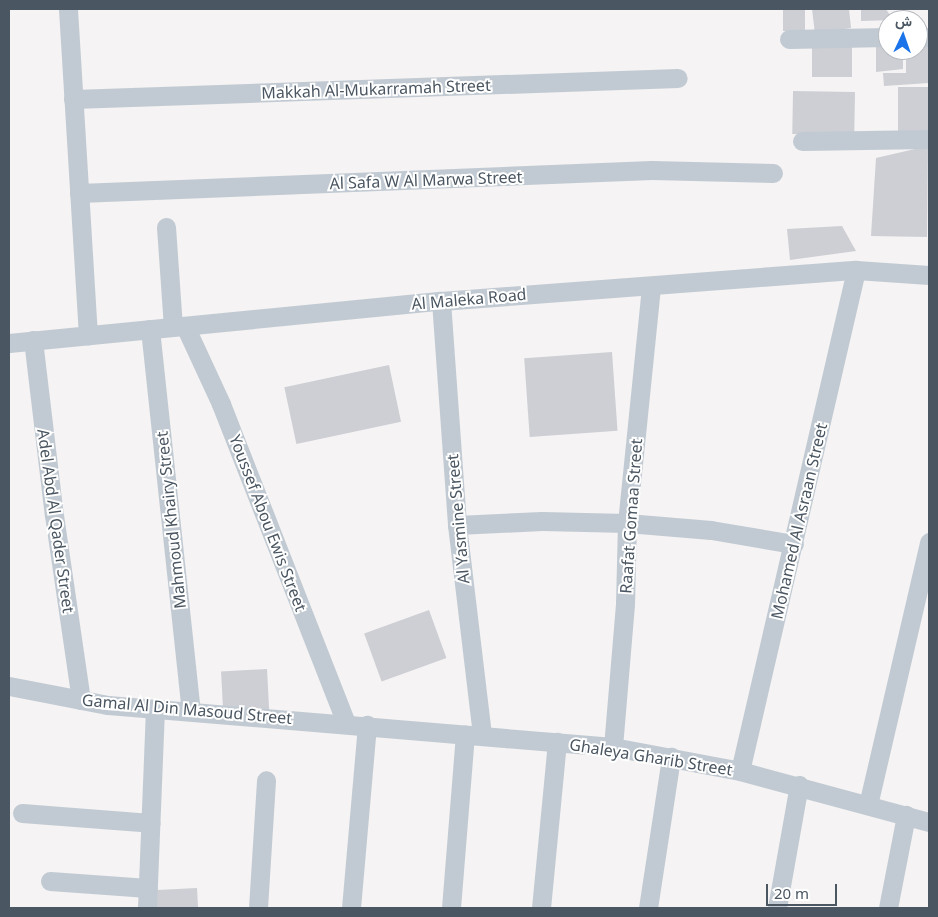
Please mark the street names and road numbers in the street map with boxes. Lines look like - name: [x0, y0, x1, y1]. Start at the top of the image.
- street label: Makkah Al-Mukarramah Street: [261, 75, 491, 103]
- street label: Al Safa W Al Marwa Street: [329, 167, 523, 193]
- street label: Al Maleka Road: [411, 284, 527, 314]
- street label: Mohamed Al Asraan Street: [767, 421, 831, 621]
- street label: Adel Abd Al Qader Street: [34, 428, 78, 614]
- street label: Mahmoud Khairy Street: [152, 430, 190, 610]
- street label: Youssef Abou Ewis Street: [225, 432, 311, 614]
- street label: Raafat Gomaa Street: [616, 438, 646, 594]
- street label: Al Yasmine Street: [443, 453, 473, 585]
- street label: Gamal Al Din Masoud Street: [81, 690, 293, 728]
- street label: Ghaleya Gharib Street: [568, 735, 734, 779]

